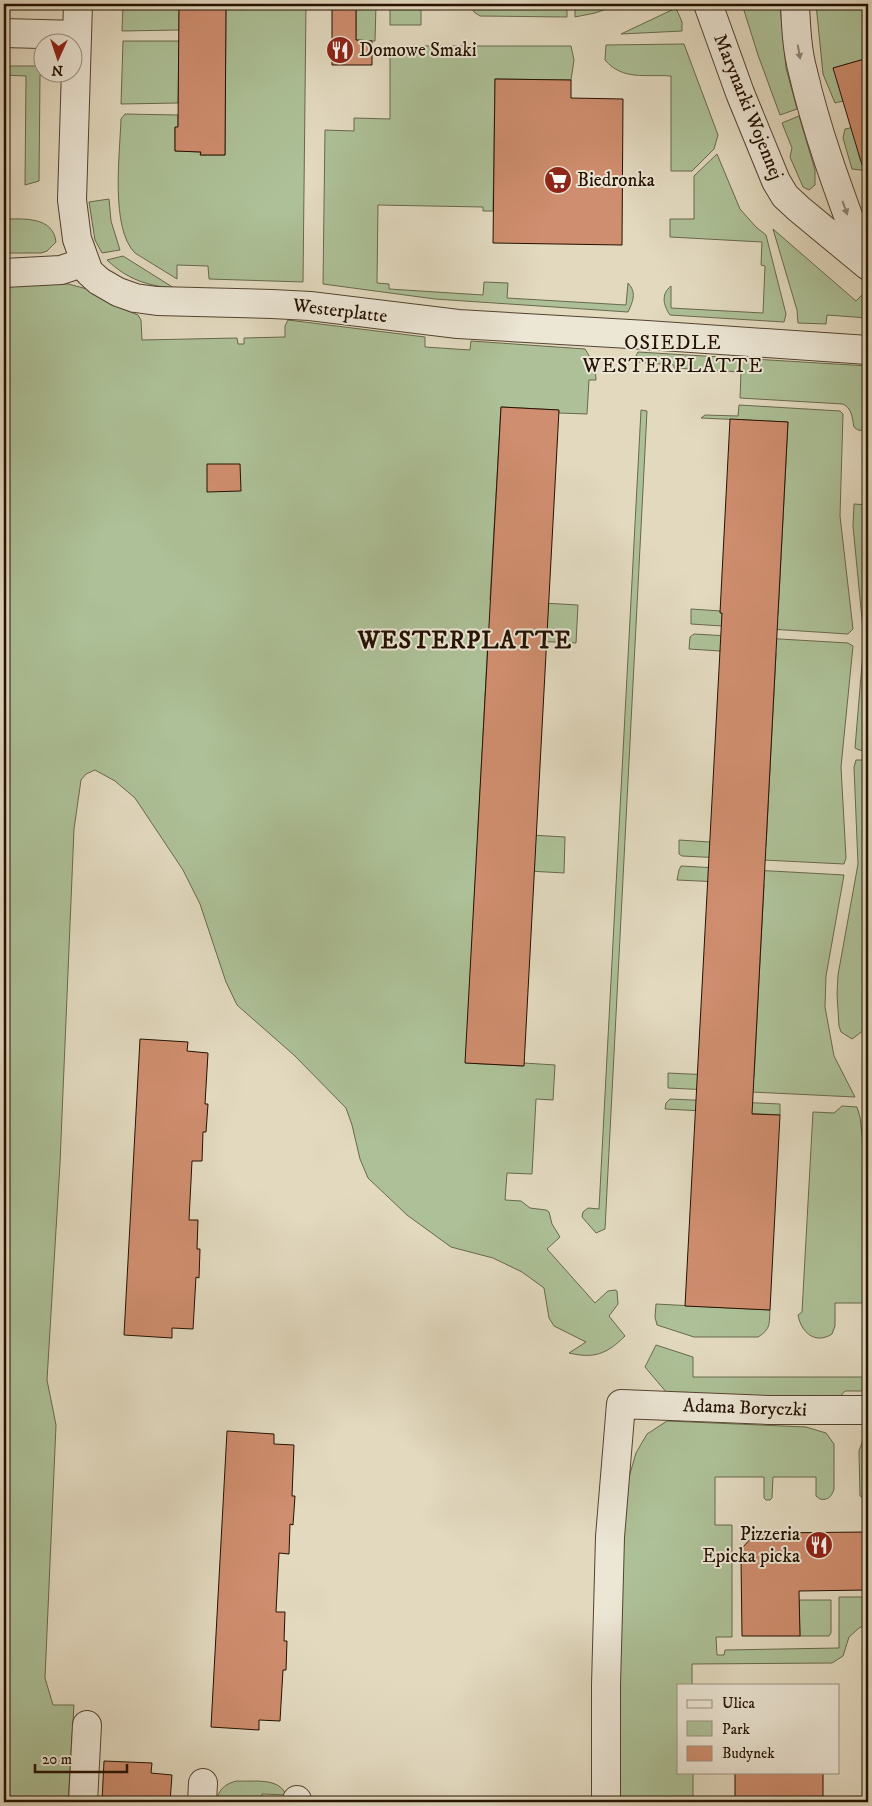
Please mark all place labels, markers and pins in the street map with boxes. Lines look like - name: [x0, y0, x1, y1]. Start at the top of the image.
- restaurant icon: Domowe Smaki: [325, 35, 355, 65]
- place label: Domowe Smaki: [359, 39, 477, 62]
- supermarket icon: Biedronka: [543, 165, 573, 195]
- place label: Biedronka: [577, 169, 655, 192]
- place label: Pizzeria Epicka picka: [702, 1523, 800, 1568]
- restaurant icon: Pizzeria Epicka picka: [804, 1530, 834, 1560]

